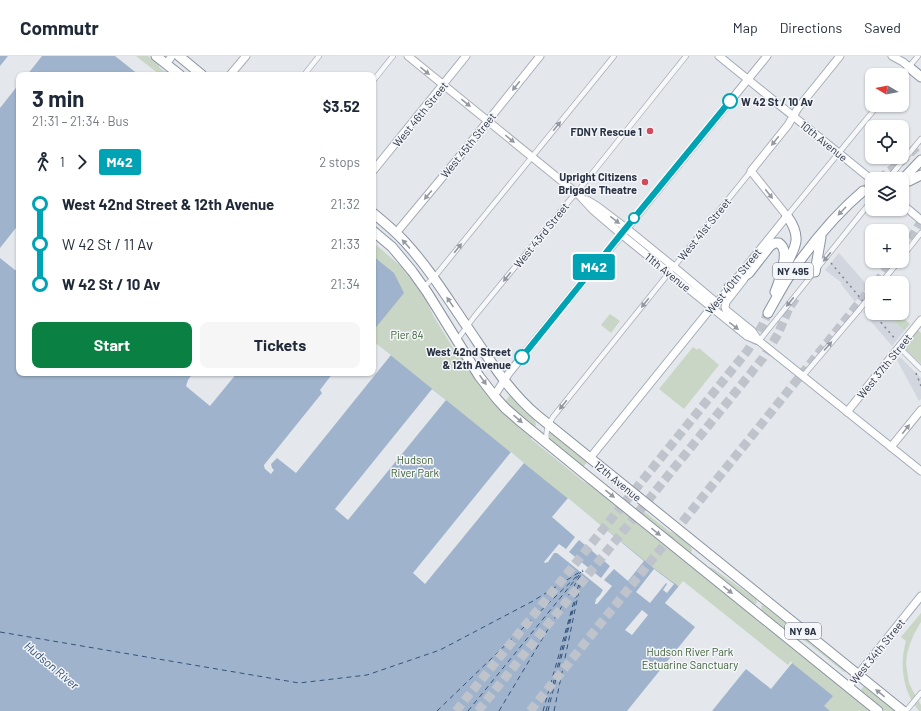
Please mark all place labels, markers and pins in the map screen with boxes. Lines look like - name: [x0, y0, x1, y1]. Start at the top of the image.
- marker: W 42 St / 10 Av: [722, 93, 738, 109]
- place label: W 42 St / 10 Av: [741, 95, 813, 108]
- place label: FDNY Rescue 1: [571, 125, 642, 138]
- marker: FDNY Rescue 1: [645, 126, 655, 136]
- place label: Upright Citizens Brigade Theatre: [558, 170, 637, 196]
- marker: Upright Citizens Brigade Theatre: [640, 177, 650, 187]
- unlabelled marker: [628, 212, 640, 224]
- place label: West 42nd Street & 12th Avenue: [426, 345, 511, 371]
- marker: West 42nd Street & 12th Avenue: [514, 349, 530, 365]

